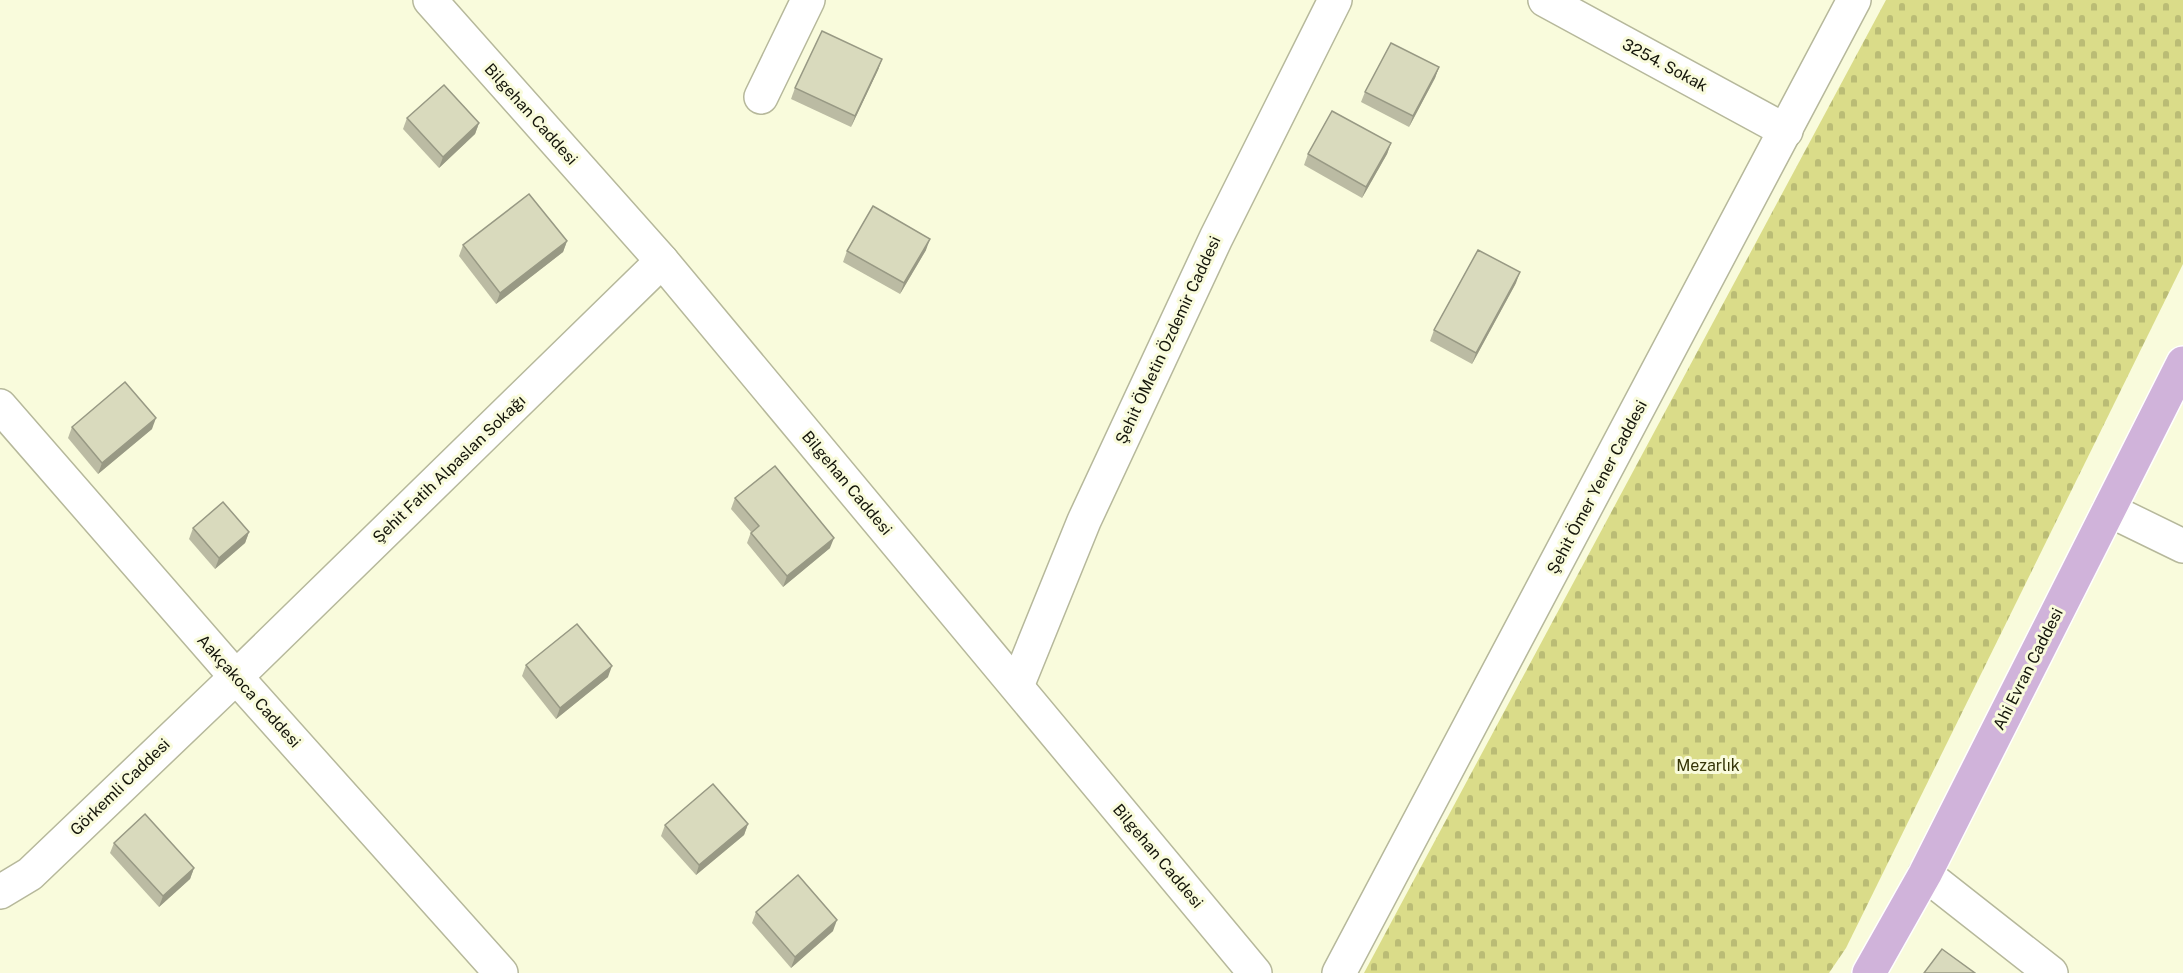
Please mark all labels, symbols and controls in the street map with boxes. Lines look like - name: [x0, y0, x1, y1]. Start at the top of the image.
- street label: 3254. Sokak: [1619, 35, 1711, 95]
- street label: Bilgehan Caddesi: [481, 59, 581, 169]
- street label: Şehit ÖMetin Özdemir Caddesi: [1111, 233, 1225, 447]
- street label: Şehit Fatih Alpaslan Sokağı: [369, 391, 529, 547]
- street label: Şehit Ömer Yener Caddesi: [1542, 396, 1651, 577]
- street label: Bilgehan Caddesi: [798, 427, 896, 539]
- street label: Ahi Evran Caddesi: [1989, 605, 2067, 733]
- street label: Aakçakoca Caddesi: [193, 631, 305, 751]
- street label: Görkemli Caddesi: [66, 735, 174, 839]
- park label: Mezarlık: [1676, 756, 1740, 775]
- street label: Bilgehan Caddesi: [1109, 800, 1207, 912]

